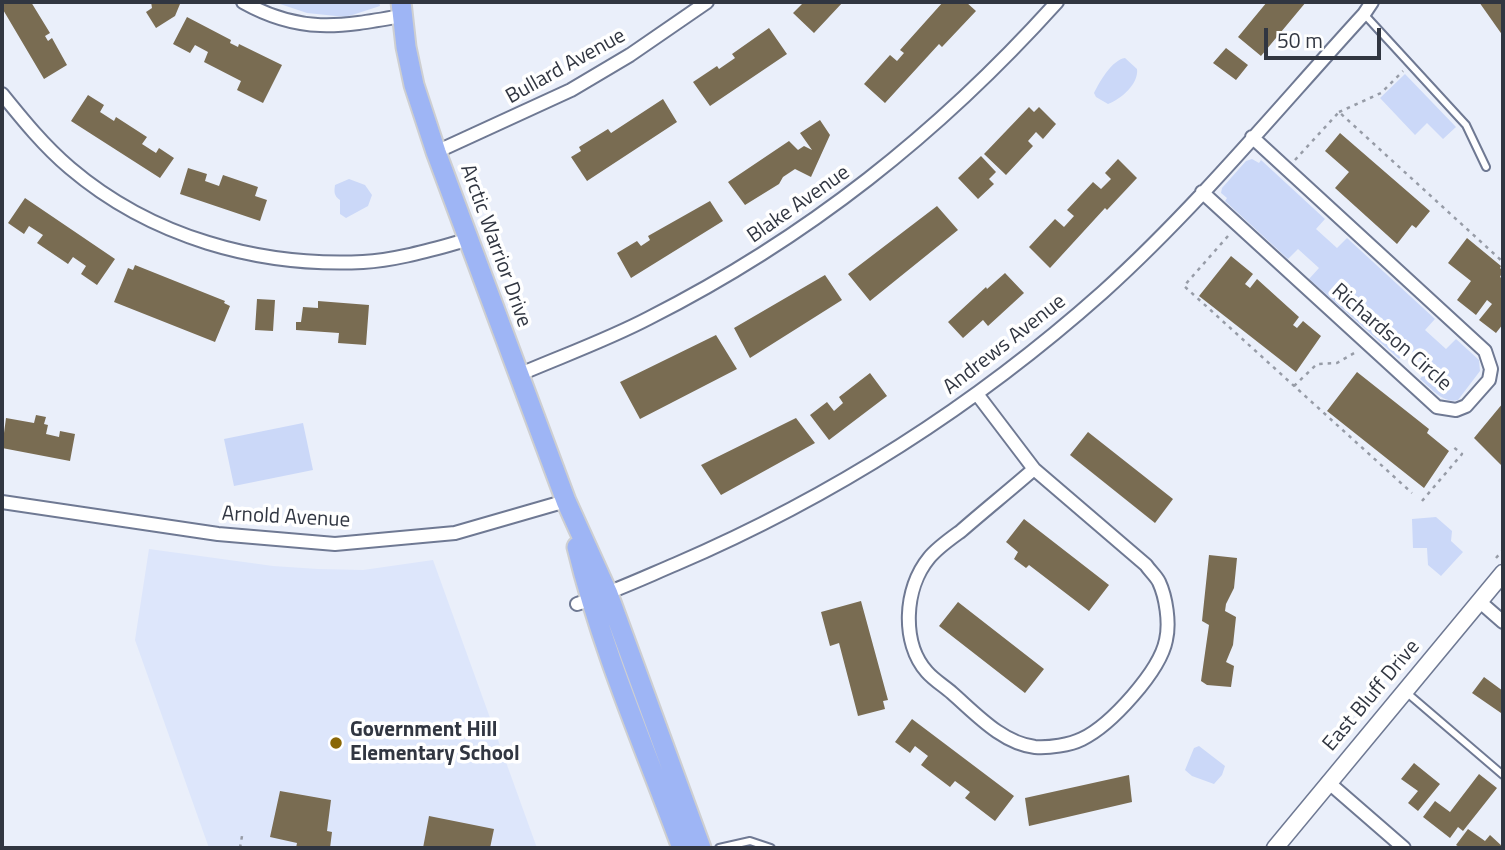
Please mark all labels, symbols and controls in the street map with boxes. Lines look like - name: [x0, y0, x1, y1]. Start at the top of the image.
- scale bar: [1267, 14, 1384, 58]
- street label: Bullard Avenue: [502, 24, 630, 110]
- text: 50 m: [1277, 24, 1323, 56]
- street label: Arctic Warrior Drive: [454, 161, 536, 331]
- street label: Blake Avenue: [743, 161, 855, 249]
- street label: Richardson Circle: [1326, 279, 1456, 397]
- street label: Andrews Avenue: [939, 289, 1071, 401]
- street label: Arnold Avenue: [221, 502, 351, 534]
- street label: East Bluff Drive: [1318, 635, 1426, 757]
- place label: Government Hill Elementary School: [350, 718, 520, 768]
- marker: Government Hill Elementary School: [328, 735, 344, 751]

